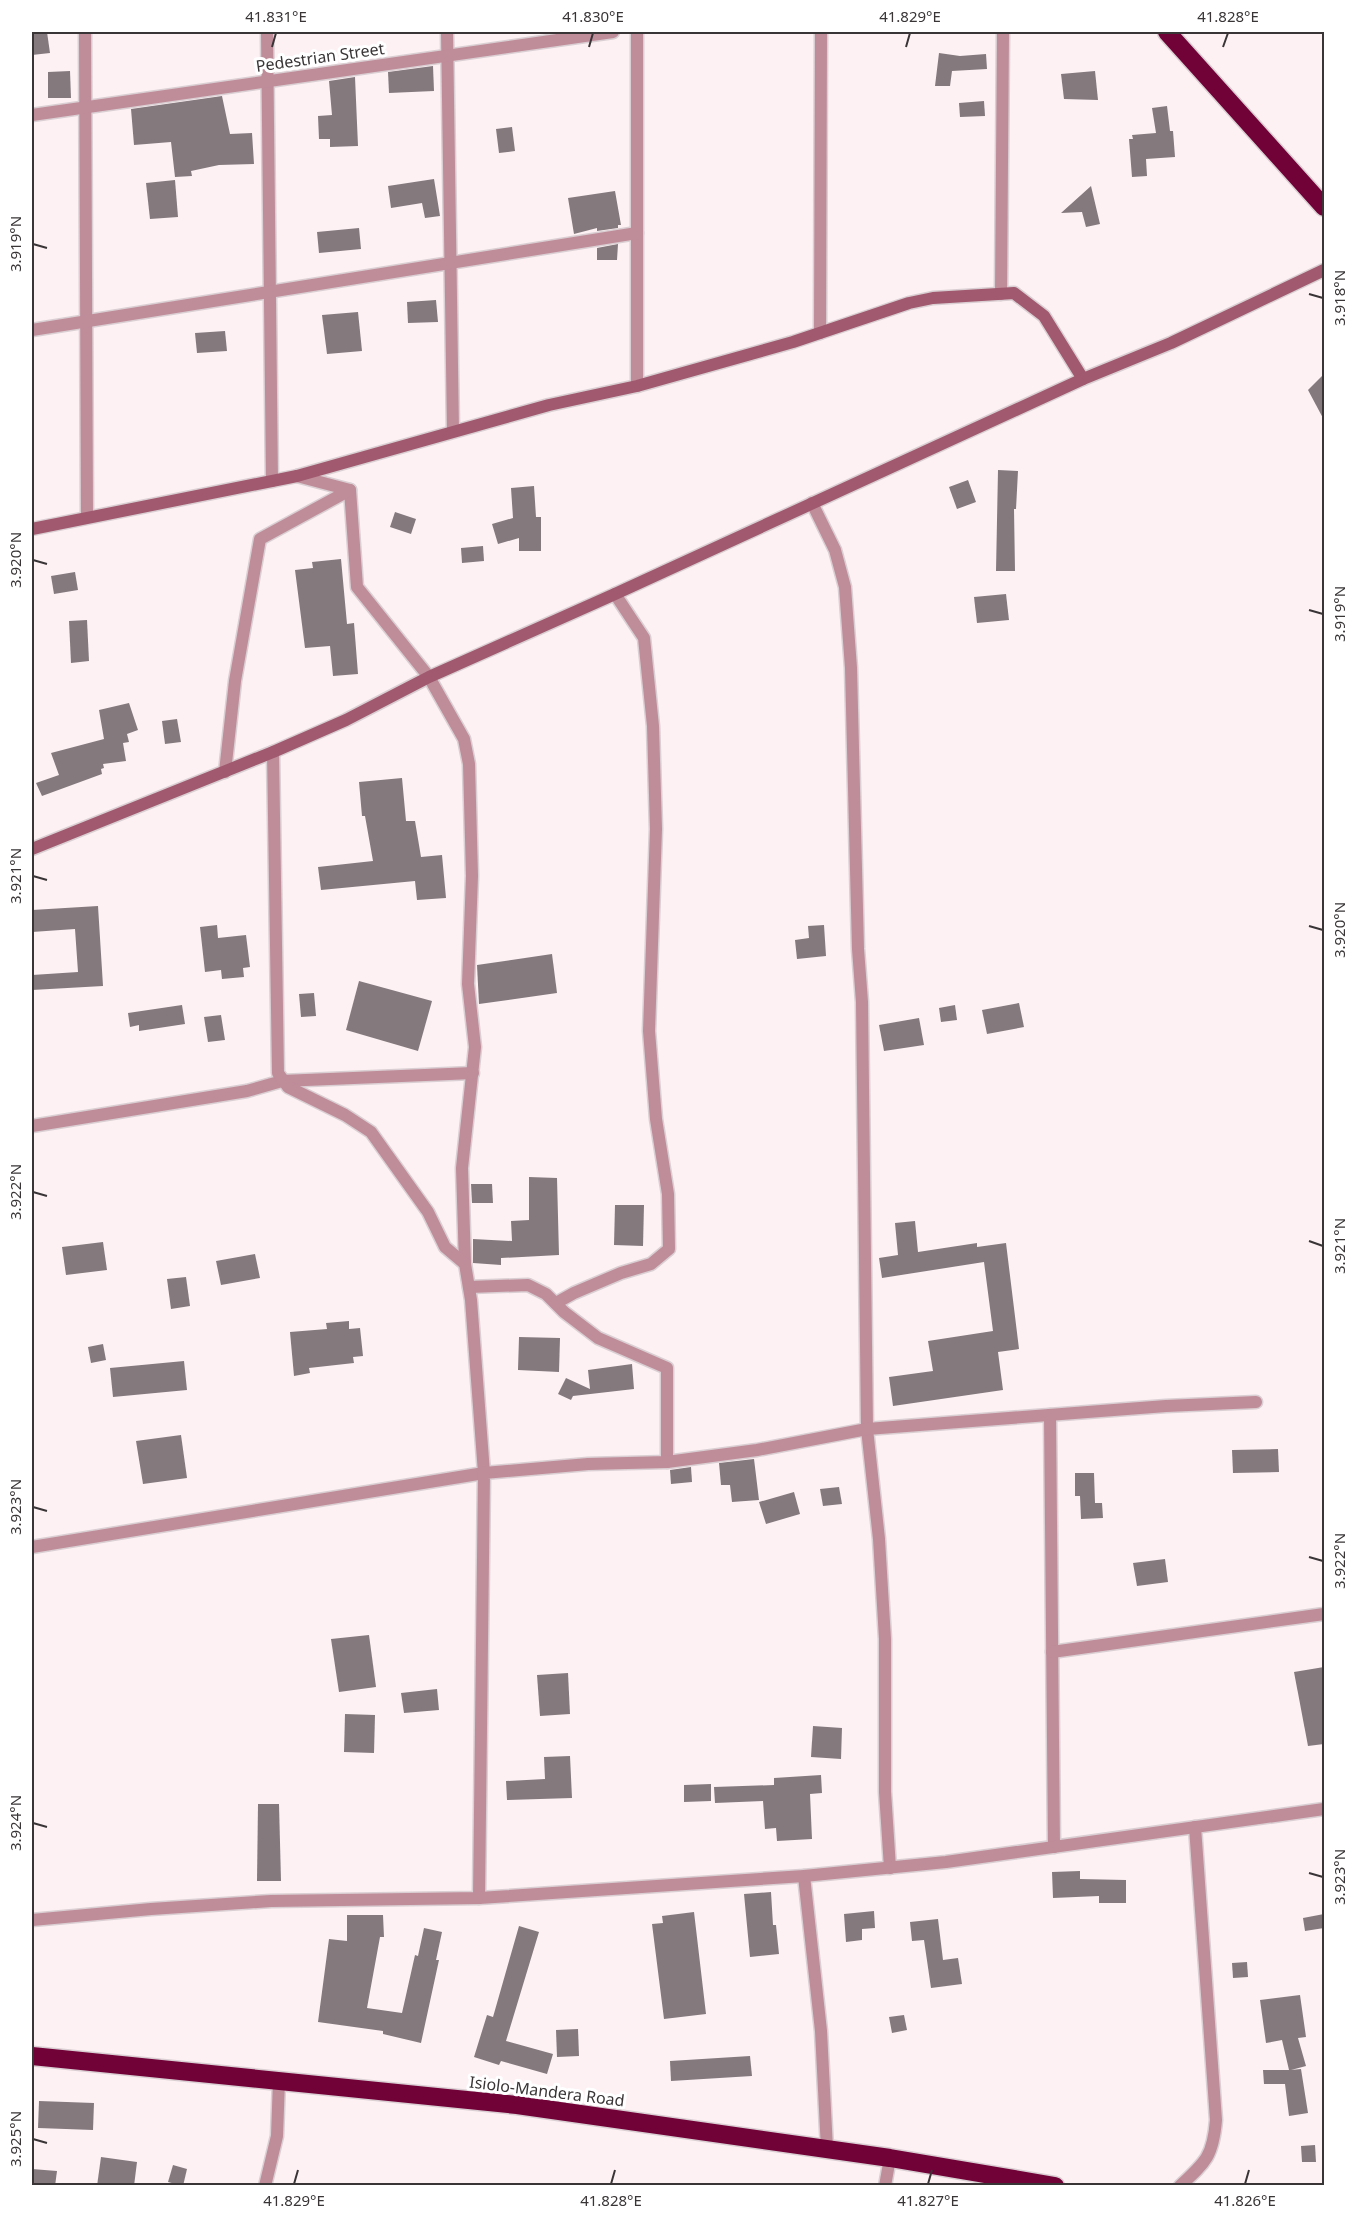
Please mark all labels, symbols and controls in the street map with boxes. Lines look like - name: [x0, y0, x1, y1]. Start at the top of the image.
- text: 41.831°E: [245, 6, 307, 26]
- text: 41.830°E: [562, 6, 624, 26]
- text: 41.829°E: [879, 6, 941, 26]
- text: 41.828°E: [1197, 6, 1259, 26]
- street label: Pedestrian Street: [254, 37, 386, 77]
- text: 3.919°N: [5, 216, 25, 272]
- text: 3.918°N: [1329, 270, 1349, 326]
- text: 3.920°N: [5, 532, 25, 588]
- text: 3.919°N: [1329, 586, 1349, 642]
- text: 3.921°N: [5, 848, 25, 904]
- text: 3.920°N: [1329, 902, 1349, 958]
- text: 3.922°N: [5, 1164, 25, 1220]
- text: 3.921°N: [1329, 1218, 1349, 1274]
- text: 3.923°N: [5, 1479, 25, 1535]
- text: 3.922°N: [1329, 1533, 1349, 1589]
- text: 3.924°N: [5, 1795, 25, 1851]
- text: 3.923°N: [1329, 1849, 1349, 1905]
- street label: Isiolo-Mandera Road: [468, 2071, 626, 2111]
- text: 3.925°N: [5, 2111, 25, 2167]
- text: 41.829°E: [263, 2190, 325, 2210]
- text: 41.828°E: [580, 2190, 642, 2210]
- text: 41.827°E: [897, 2190, 959, 2210]
- text: 41.826°E: [1214, 2190, 1276, 2210]

